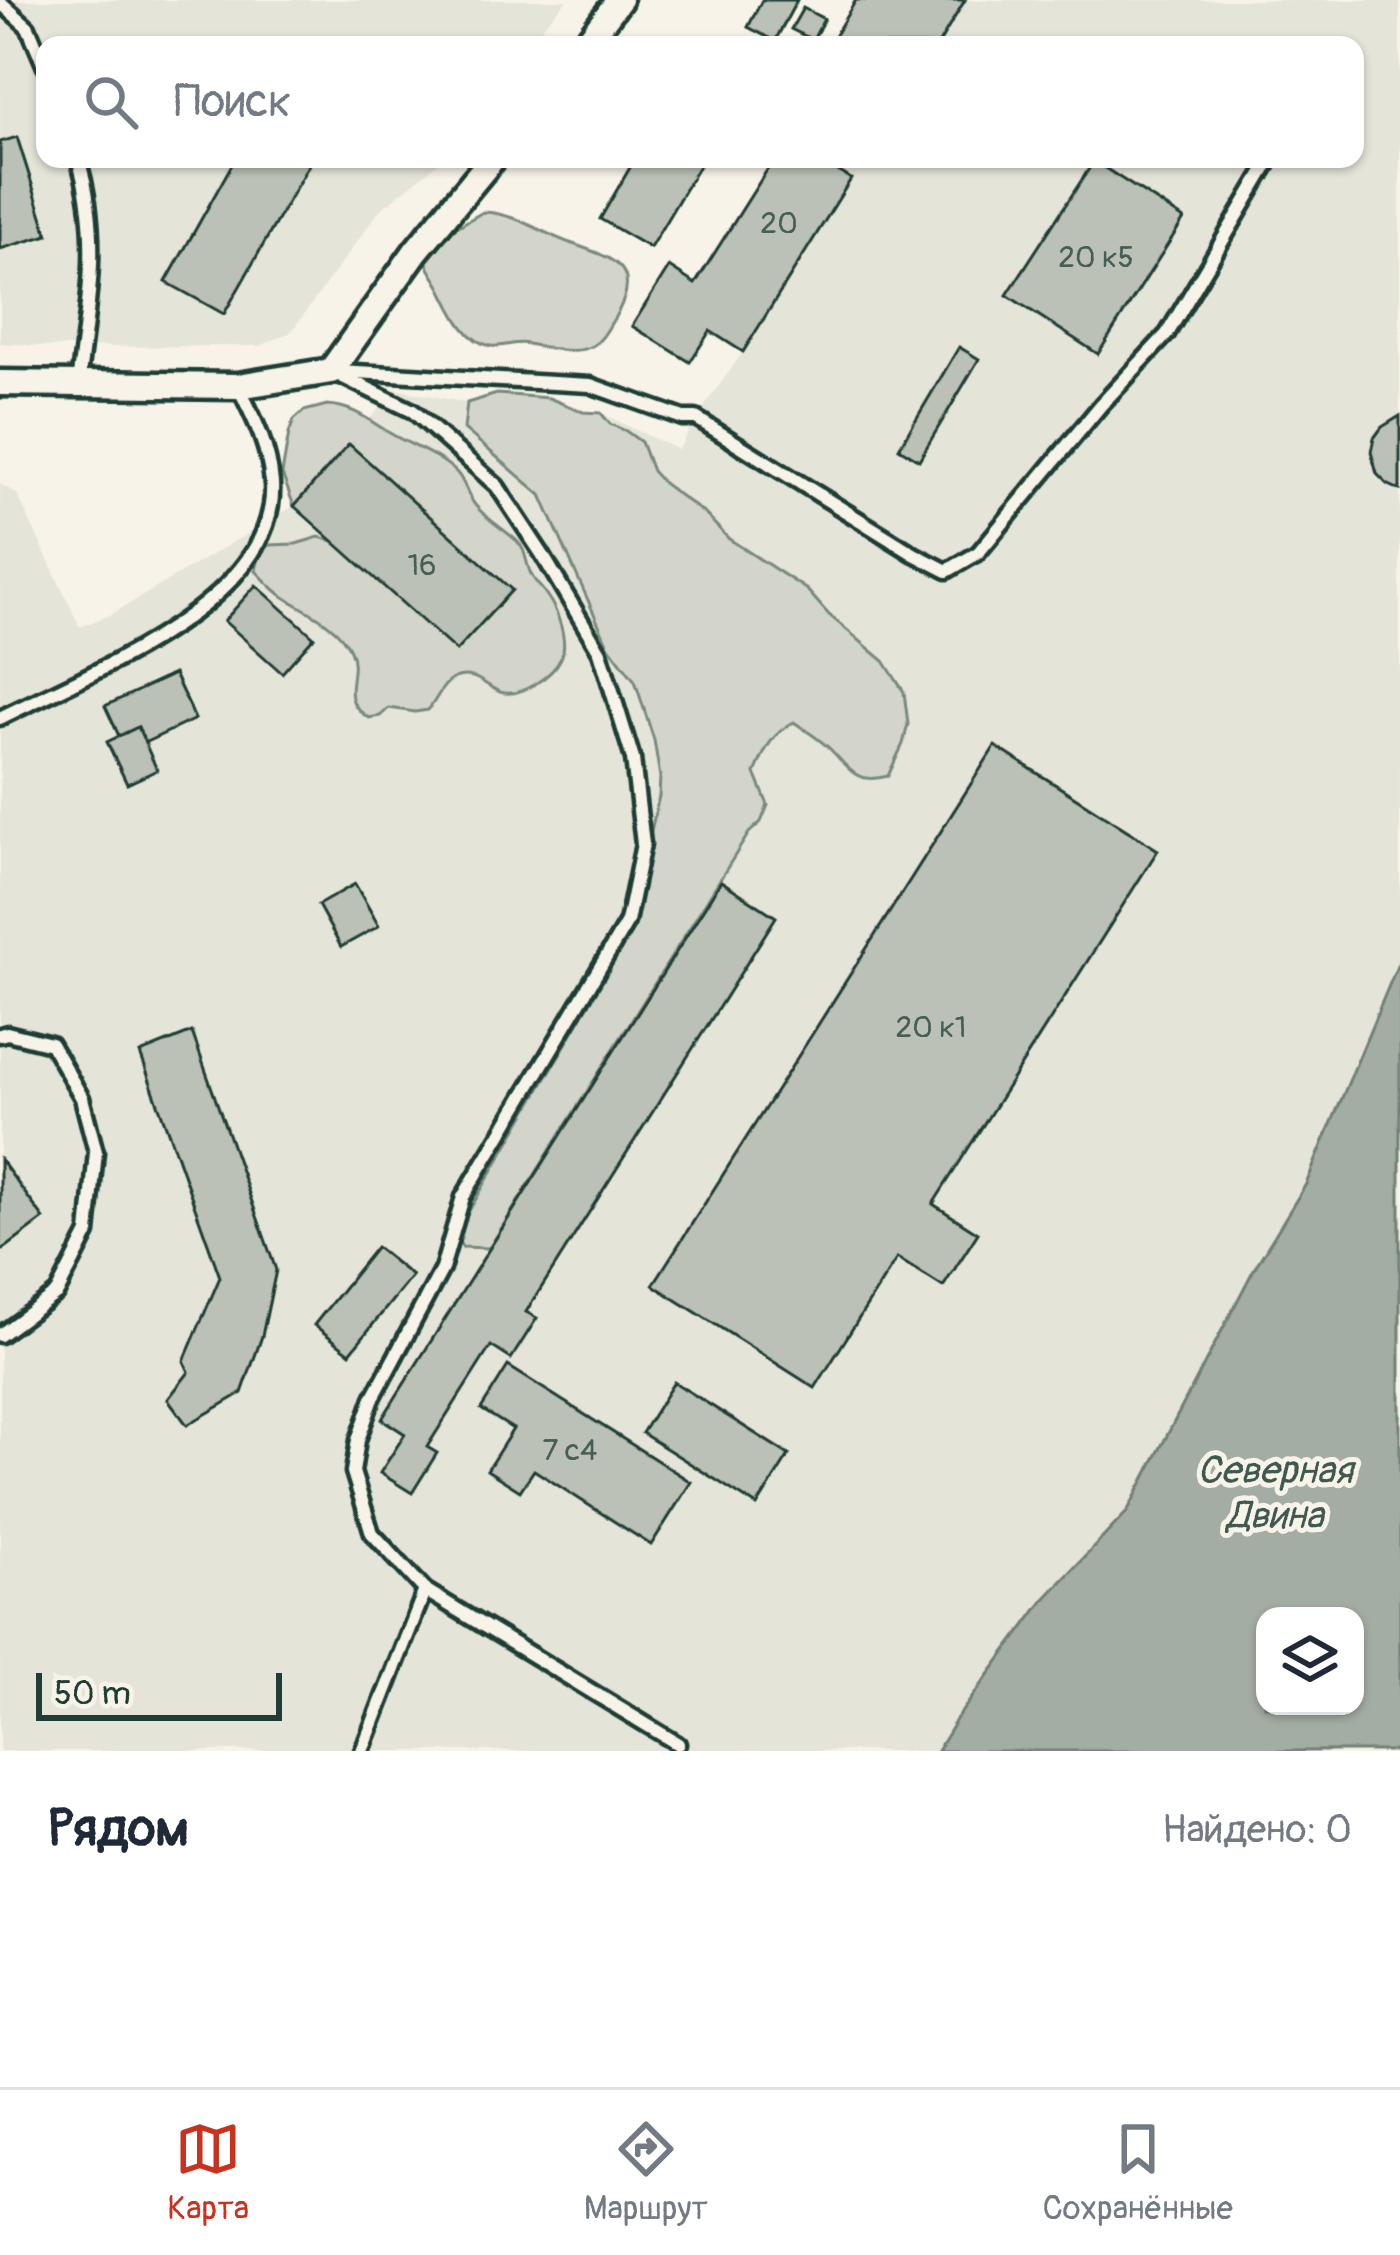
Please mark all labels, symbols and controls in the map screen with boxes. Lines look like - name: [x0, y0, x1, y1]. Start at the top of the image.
- search box: [36, 36, 1364, 168]
- icon: search: [78, 69, 144, 135]
- text: Поиск: [174, 74, 291, 130]
- house number: 20: [760, 205, 798, 242]
- house number: 20 к5: [1058, 239, 1134, 276]
- house number: 16: [407, 547, 437, 584]
- house number: 20 к1: [896, 1009, 966, 1046]
- house number: 7 с4: [542, 1432, 598, 1469]
- water label: Северная Двина: [1197, 1446, 1357, 1540]
- map controls: [1256, 1607, 1364, 1715]
- button: layers: [1256, 1607, 1364, 1715]
- scale bar: [36, 1667, 282, 1720]
- text: 50 m: [54, 1673, 131, 1714]
- text: Рядом: [48, 1797, 189, 1861]
- text: Найдено: 0: [1162, 1805, 1352, 1854]
- tab: Карта: [167, 2116, 249, 2229]
- tab: Маршрут: [584, 2116, 708, 2229]
- tab: Сохранённые: [1042, 2116, 1233, 2229]

